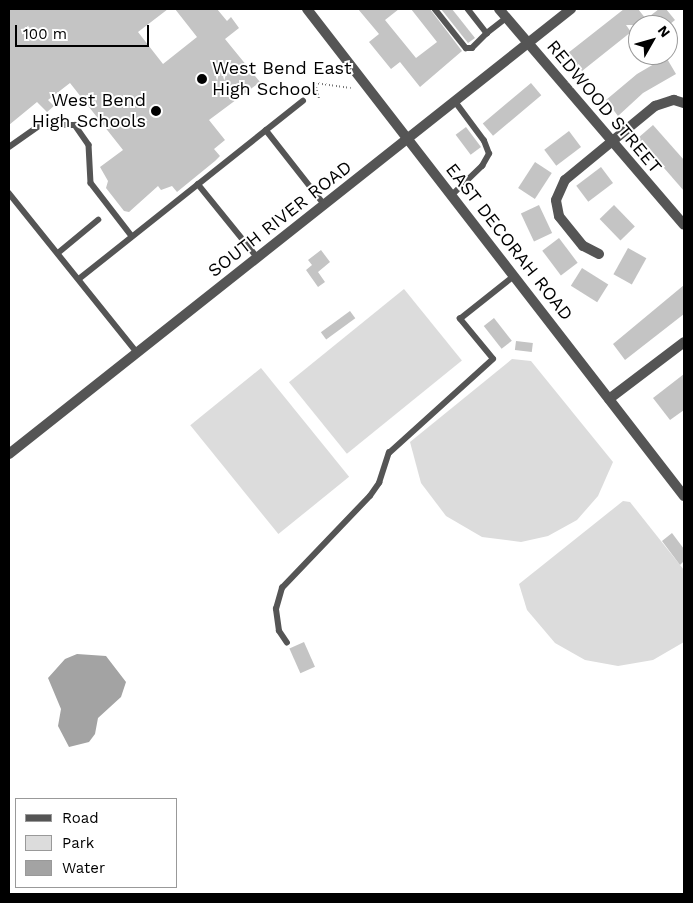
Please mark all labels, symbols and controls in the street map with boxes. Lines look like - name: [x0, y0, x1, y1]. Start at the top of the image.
- scale bar: [18, 15, 151, 47]
- north arrow: [628, 15, 678, 65]
- text: N: [655, 22, 674, 40]
- text: 100 m: [23, 25, 67, 43]
- street label: REDWOOD STREET: [542, 36, 666, 178]
- place label: West Bend East High School: [212, 58, 352, 100]
- marker: West Bend East High School: [196, 73, 208, 85]
- place label: West Bend High Schools: [32, 90, 146, 132]
- marker: West Bend High Schools: [150, 105, 162, 117]
- street label: SOUTH RIVER ROAD: [204, 156, 356, 282]
- street label: EAST DECORAH ROAD: [441, 159, 577, 325]
- legend: [15, 798, 178, 888]
- text: Road: [62, 809, 99, 827]
- text: Park: [62, 834, 94, 852]
- text: Water: [62, 859, 105, 877]

